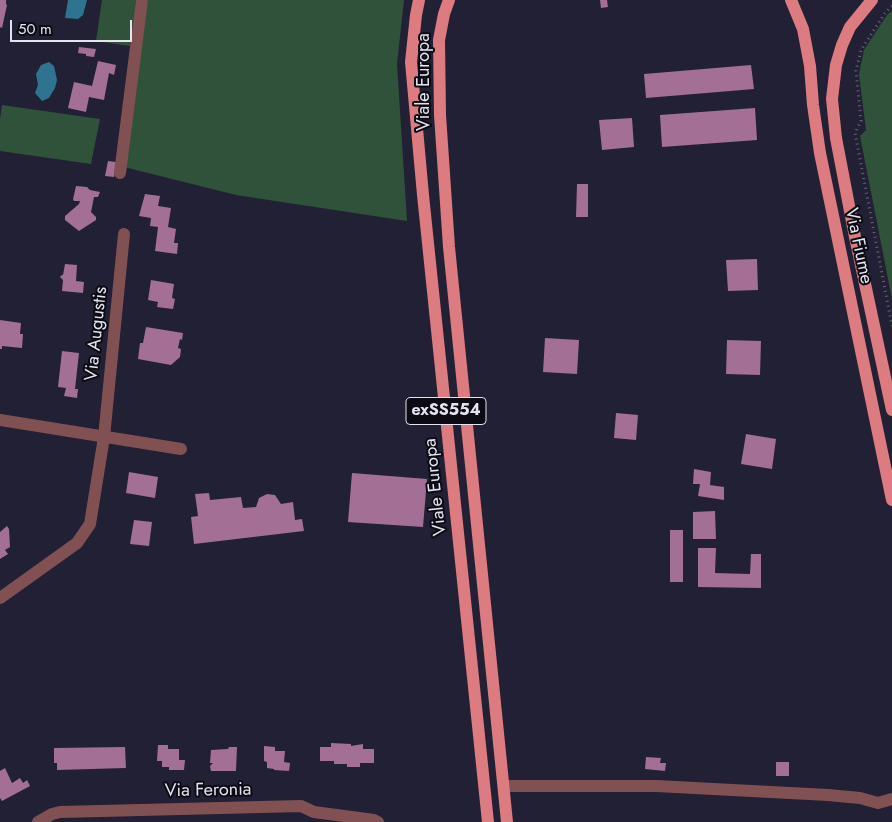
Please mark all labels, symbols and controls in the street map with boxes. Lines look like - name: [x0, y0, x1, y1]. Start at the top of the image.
- scale bar: [12, 10, 135, 42]
- text: 50 m: [18, 18, 52, 40]
- street label: Viale Europa: [414, 33, 436, 131]
- street label: Via Fiume: [839, 206, 877, 286]
- street label: Via Augustis: [81, 286, 113, 382]
- road number: exSS554: [406, 398, 486, 424]
- street label: Viale Europa: [420, 437, 452, 537]
- street label: Via Feronia: [164, 779, 252, 803]

